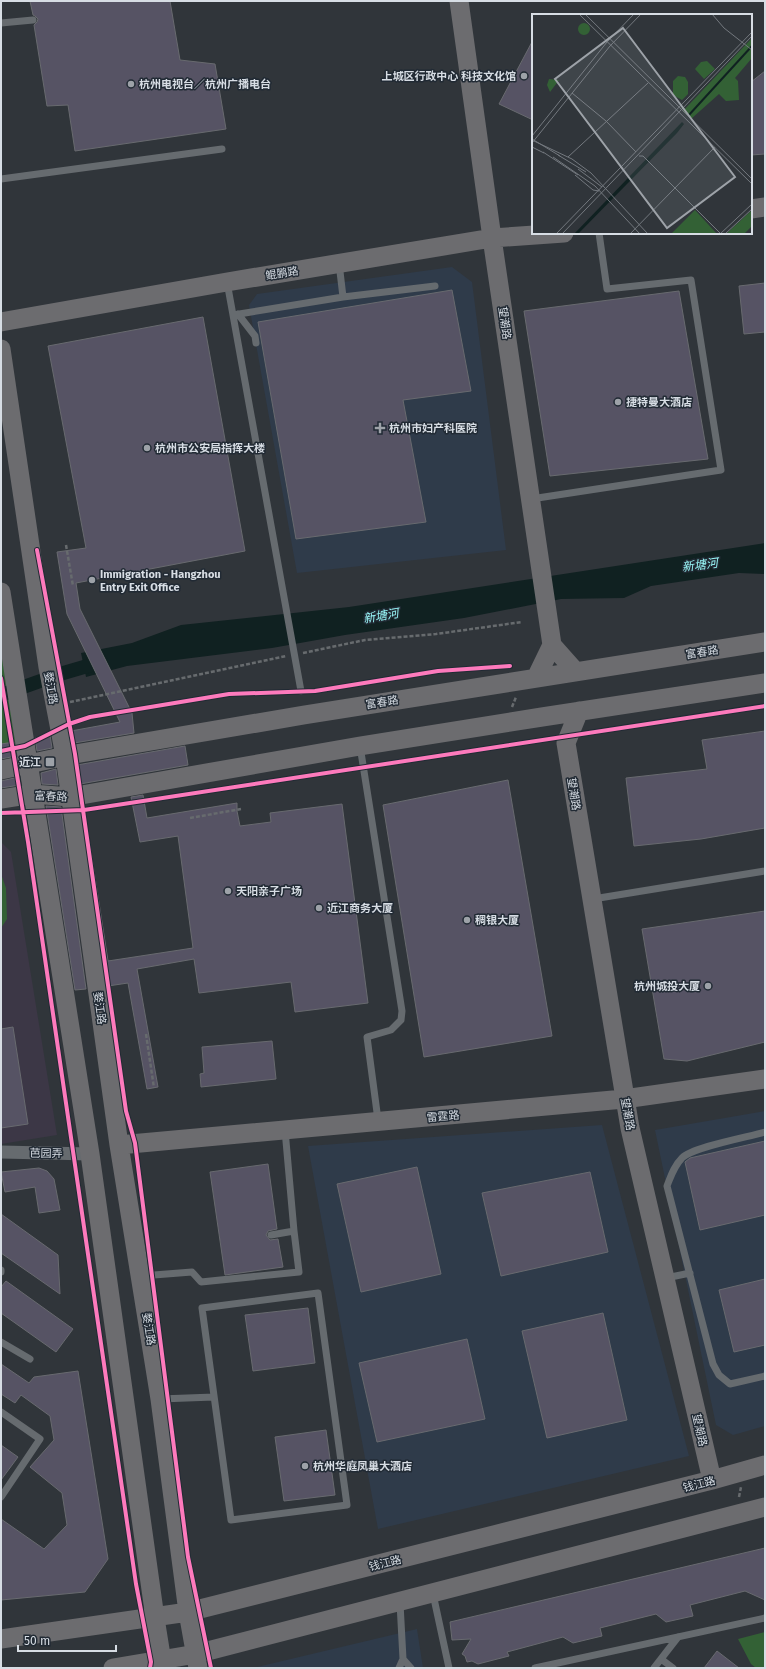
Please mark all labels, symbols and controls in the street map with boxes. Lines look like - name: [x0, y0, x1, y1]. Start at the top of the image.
- inset map: [532, 14, 752, 234]
- place label: 上城区行政中心 科技文化馆: [381, 70, 516, 83]
- marker: 上城区行政中心 科技文化馆: [519, 71, 529, 81]
- place label: 杭州电视台／杭州广播电台: [139, 78, 271, 91]
- marker: 杭州电视台／杭州广播电台: [126, 79, 136, 89]
- street label: 鲲鹏路: [265, 264, 299, 282]
- street label: 望潮路: [496, 306, 513, 340]
- place label: 捷特曼大酒店: [626, 396, 692, 409]
- marker: 捷特曼大酒店: [613, 397, 623, 407]
- marker: 杭州市妇产科医院: [374, 422, 386, 434]
- place label: 杭州市妇产科医院: [389, 422, 477, 435]
- place label: 杭州市公安局指挥大楼: [155, 442, 265, 455]
- marker: 杭州市公安局指挥大楼: [142, 443, 152, 453]
- water label: 新塘河: [681, 556, 721, 574]
- place label: Immigration - Hangzhou Entry Exit Office: [100, 568, 221, 594]
- marker: Immigration - Hangzhou Entry Exit Office: [87, 575, 97, 585]
- water label: 新塘河: [362, 606, 402, 626]
- street label: 富春路: [685, 643, 719, 661]
- street label: 婺江路: [41, 671, 60, 705]
- street label: 富春路: [365, 693, 399, 711]
- place label: 近江: [19, 756, 41, 769]
- marker: 近江: [44, 756, 56, 768]
- street label: 望潮路: [565, 777, 583, 811]
- street label: 富春路: [34, 789, 68, 804]
- place label: 天阳亲子广场: [236, 885, 302, 898]
- marker: 天阳亲子广场: [223, 886, 233, 896]
- place label: 近江商务大厦: [327, 902, 393, 915]
- marker: 近江商务大厦: [314, 903, 324, 913]
- place label: 稠银大厦: [475, 914, 519, 927]
- marker: 稠银大厦: [462, 915, 472, 925]
- place label: 杭州城投大厦: [634, 980, 700, 993]
- marker: 杭州城投大厦: [703, 981, 713, 991]
- street label: 婺江路: [91, 991, 108, 1025]
- street label: 望潮路: [618, 1097, 637, 1132]
- street label: 雷霆路: [426, 1109, 460, 1124]
- street label: 芭园弄: [29, 1147, 63, 1160]
- street label: 婺江路: [140, 1312, 158, 1346]
- street label: 望潮路: [689, 1413, 710, 1448]
- place label: 杭州华庭凤巢大酒店: [313, 1460, 412, 1473]
- marker: 杭州华庭凤巢大酒店: [300, 1461, 310, 1471]
- street label: 钱江路: [682, 1474, 717, 1495]
- street label: 钱江路: [368, 1553, 403, 1574]
- scale bar: [18, 1627, 116, 1653]
- text: 50 m: [24, 1634, 50, 1648]

